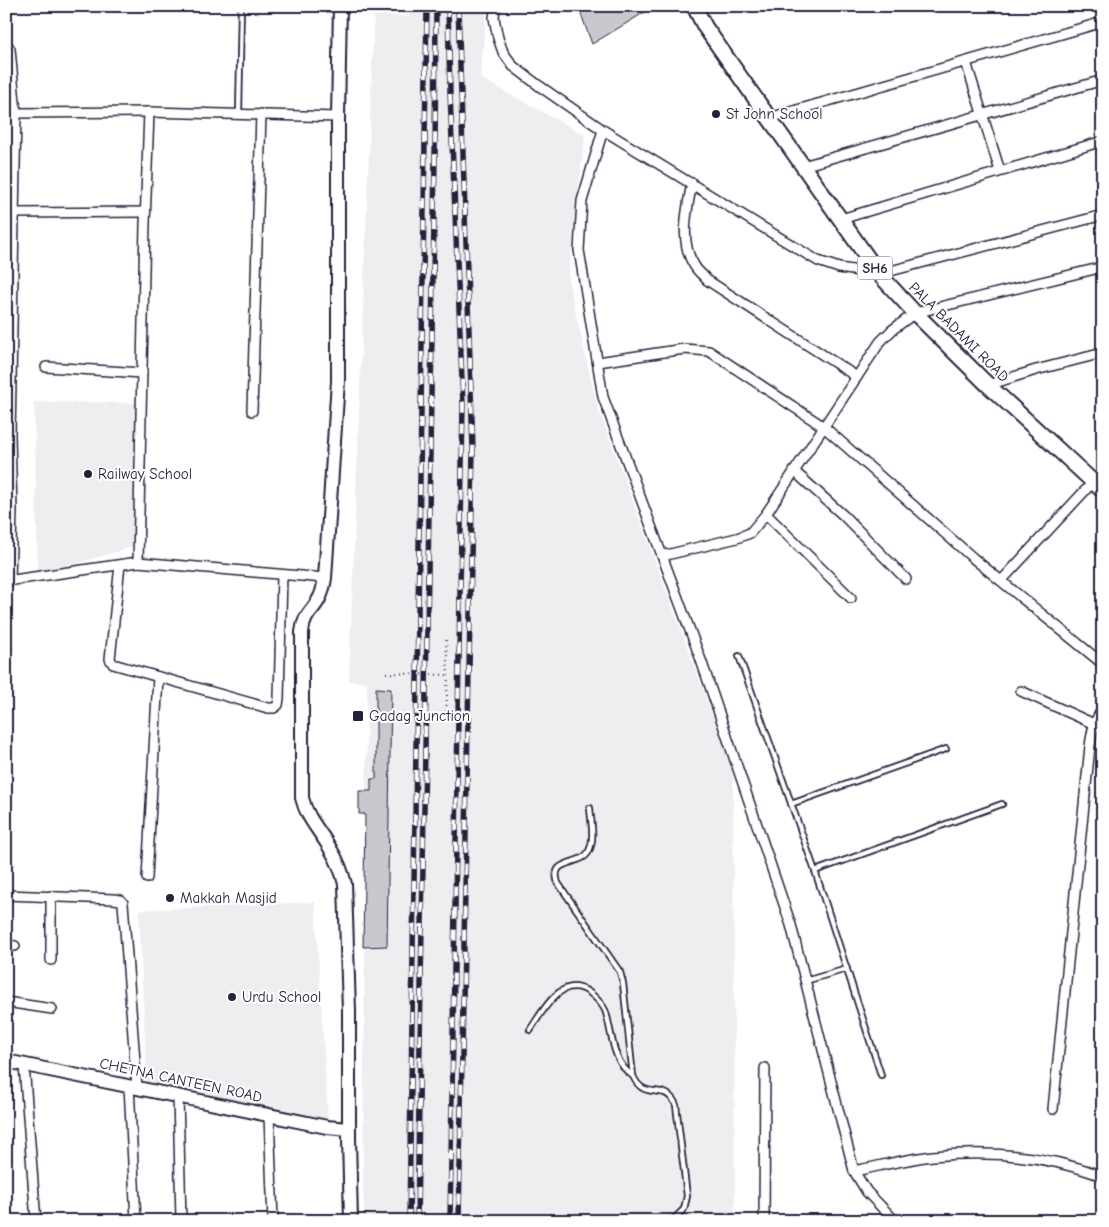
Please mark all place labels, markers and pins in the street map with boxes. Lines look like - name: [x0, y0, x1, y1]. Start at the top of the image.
- place label: St John School: [726, 105, 822, 123]
- marker: St John School: [710, 108, 722, 120]
- place label: Railway School: [98, 465, 192, 483]
- marker: Railway School: [82, 468, 94, 480]
- place label: Gadag Junction: [369, 707, 470, 725]
- marker: Gadag Junction: [351, 709, 365, 723]
- place label: Makkah Masjid: [180, 889, 277, 907]
- marker: Makkah Masjid: [164, 892, 176, 904]
- place label: Urdu School: [242, 988, 321, 1006]
- marker: Urdu School: [226, 991, 238, 1003]

